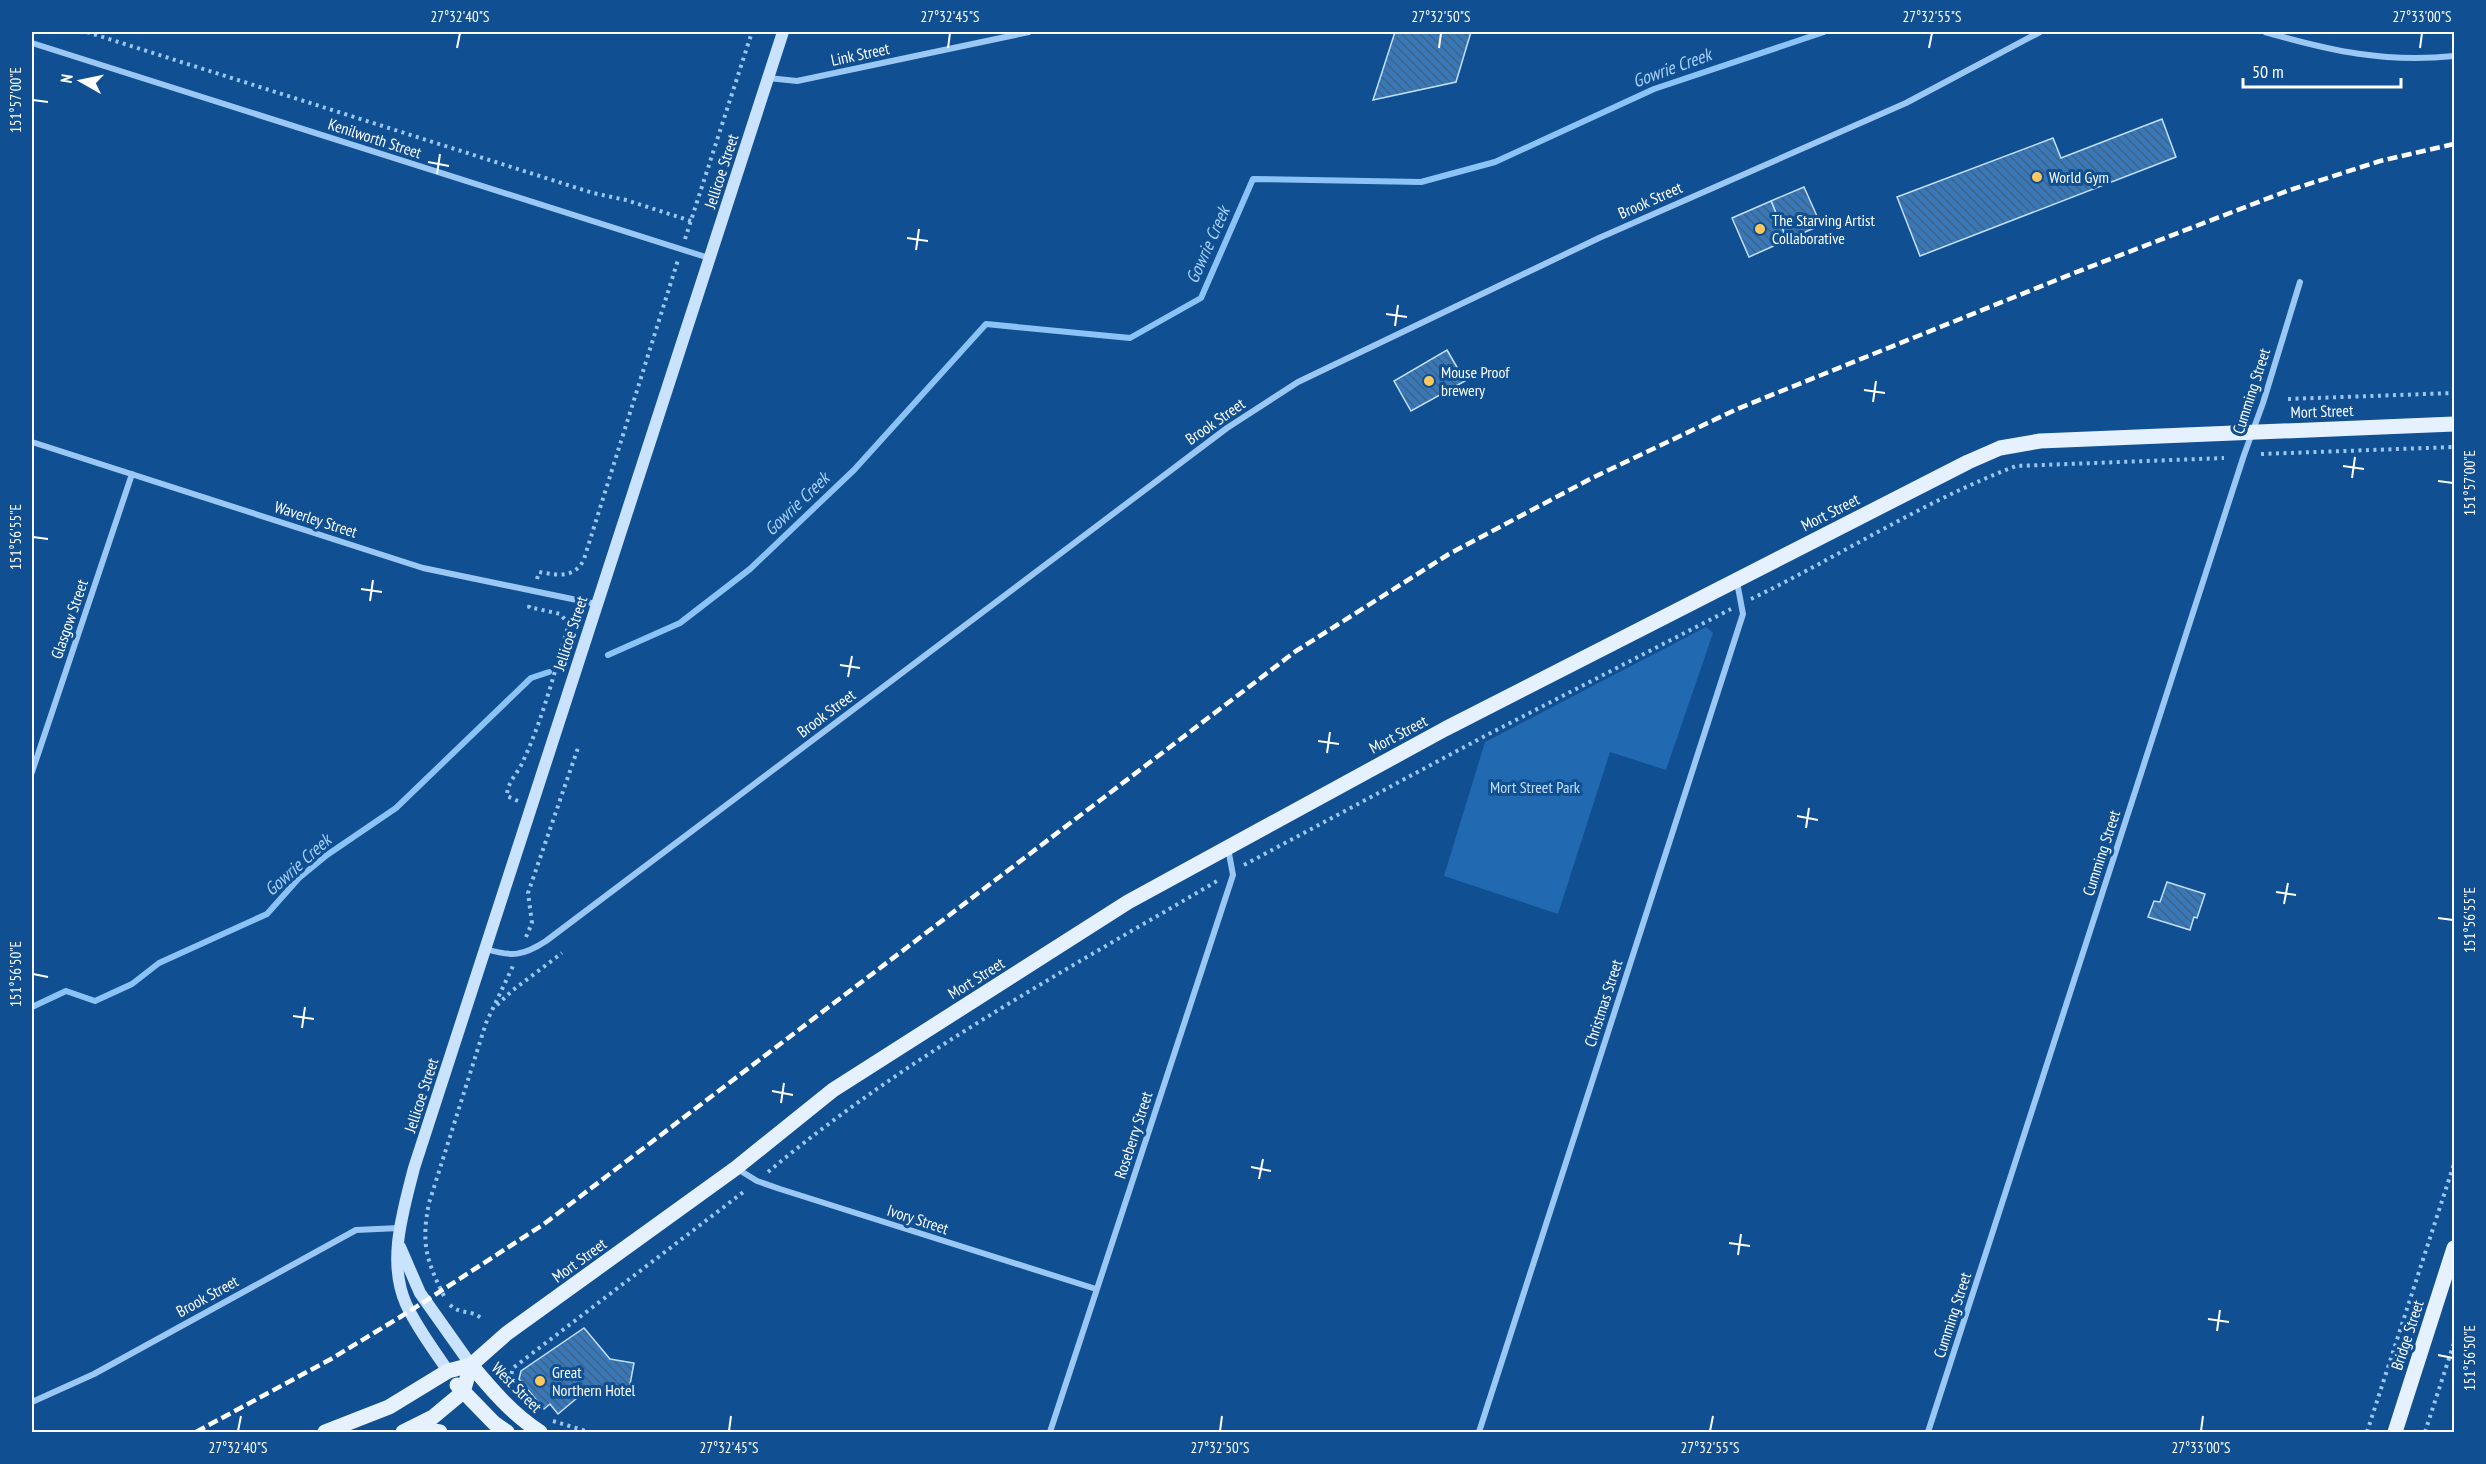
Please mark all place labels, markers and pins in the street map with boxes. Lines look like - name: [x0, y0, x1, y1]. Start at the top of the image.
- place label: World Gym: [2049, 167, 2109, 187]
- marker: World Gym: [2030, 170, 2044, 184]
- place label: The Starving Artist Collaborative: [1772, 210, 1875, 248]
- marker: The Starving Artist Collaborative: [1753, 222, 1767, 236]
- place label: Mouse Proof brewery: [1441, 362, 1510, 400]
- marker: Mouse Proof brewery: [1422, 374, 1436, 388]
- place label: Great Northern Hotel: [552, 1362, 636, 1400]
- marker: Great Northern Hotel: [533, 1374, 547, 1388]

